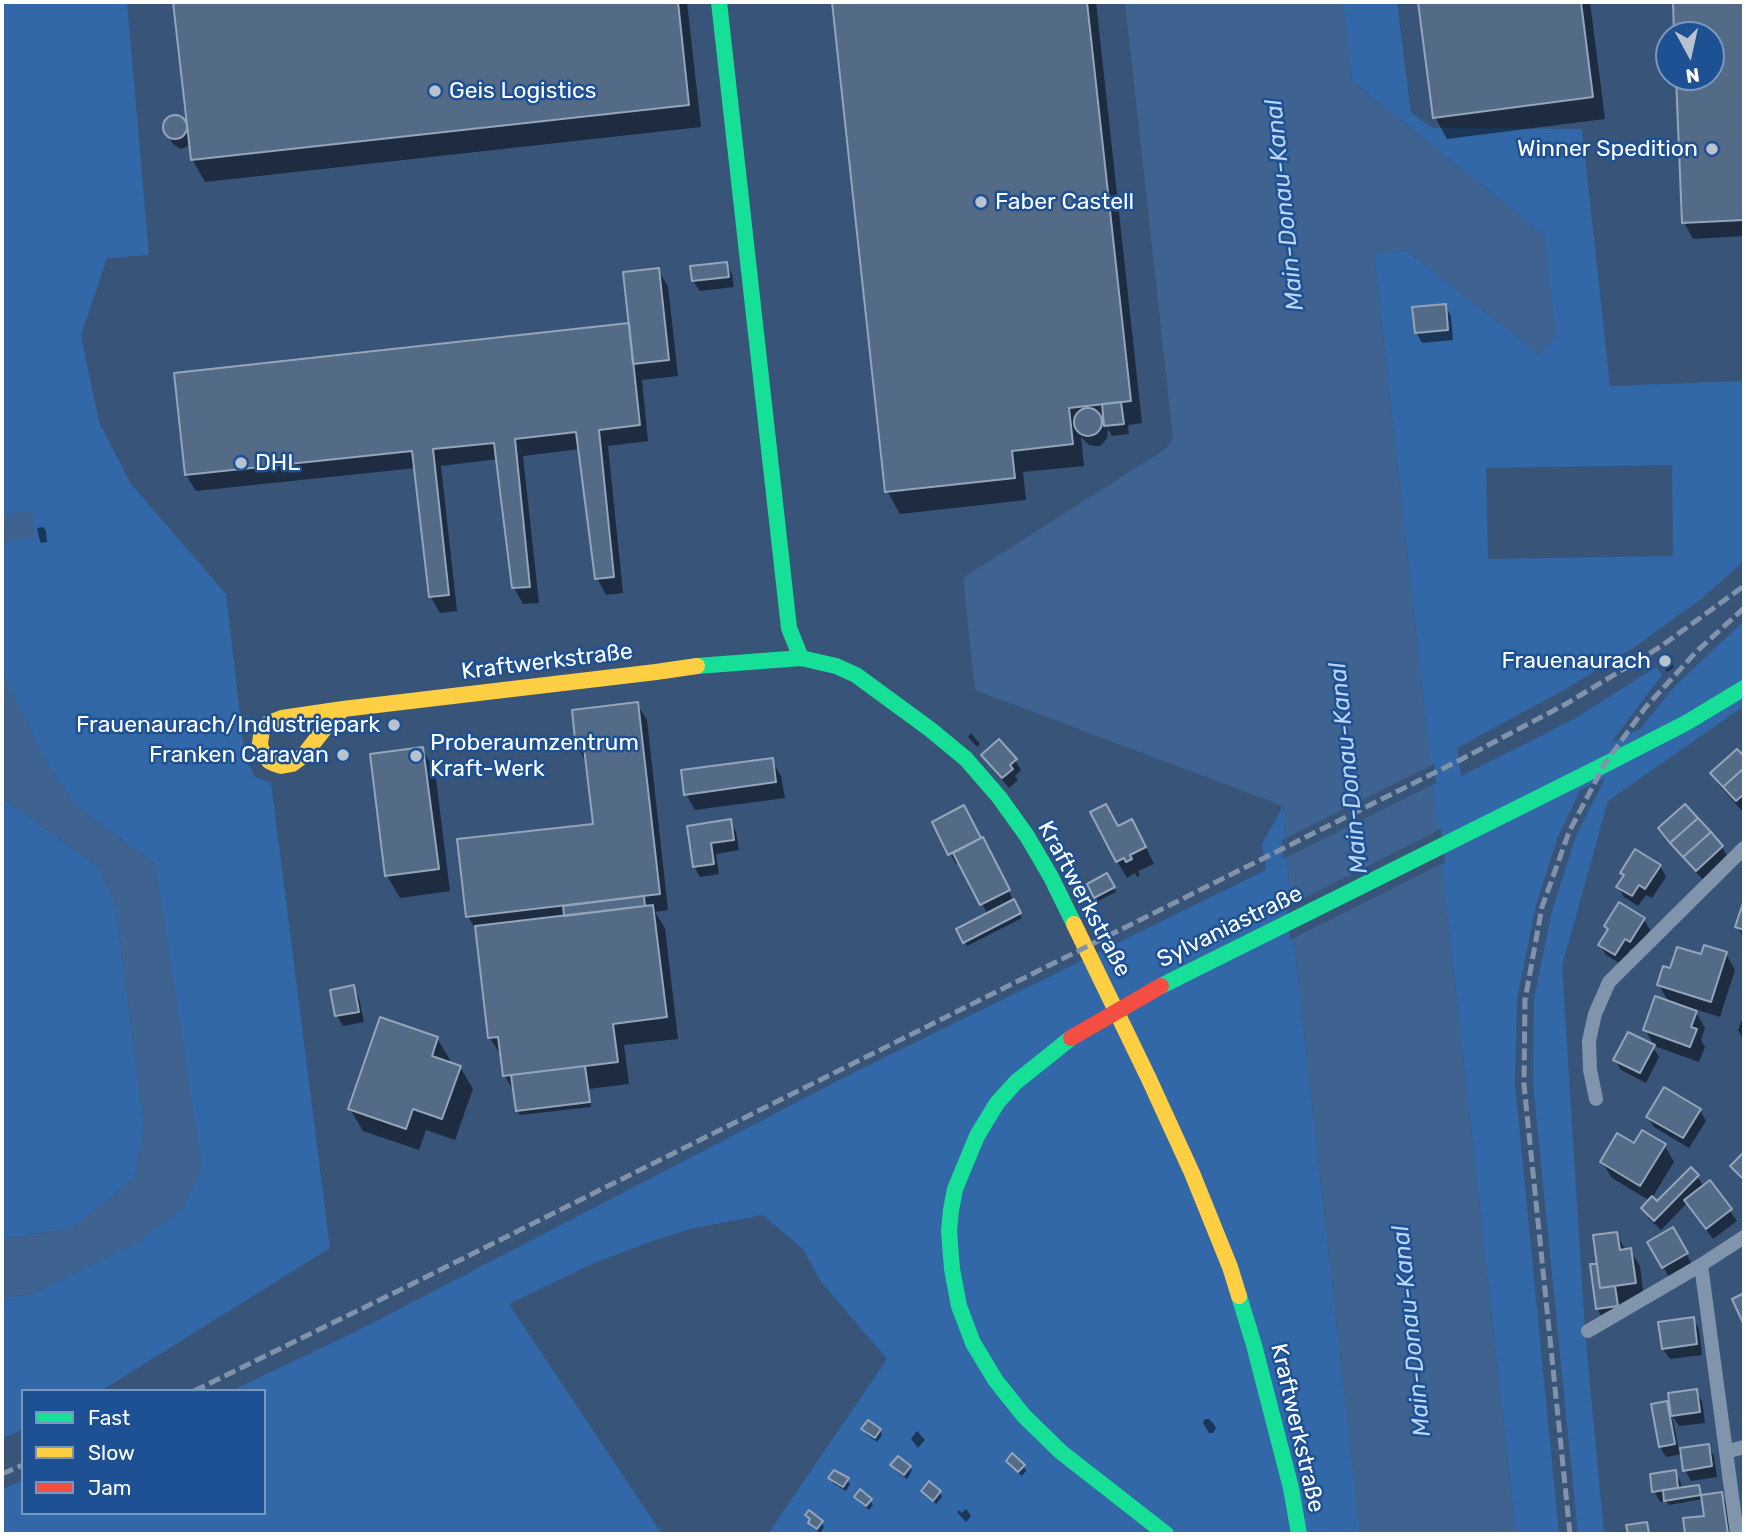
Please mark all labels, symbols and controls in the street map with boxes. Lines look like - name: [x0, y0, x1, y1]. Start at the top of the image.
- north arrow: [1655, 21, 1725, 91]
- text: N: [1684, 63, 1701, 88]
- place label: Geis Logistics: [449, 77, 596, 105]
- marker: Geis Logistics: [427, 83, 443, 99]
- water label: Main-Donau-Kanal: [1260, 98, 1310, 312]
- place label: Winner Spedition: [1517, 135, 1698, 163]
- marker: Winner Spedition: [1704, 141, 1720, 157]
- place label: Faber Castell: [995, 188, 1134, 216]
- marker: Faber Castell: [973, 194, 989, 210]
- place label: DHL: [255, 449, 300, 477]
- marker: DHL: [233, 455, 249, 471]
- street label: Kraftwerkstraße: [460, 638, 634, 686]
- place label: Frauenaurach: [1501, 647, 1651, 675]
- marker: Frauenaurach: [1657, 653, 1673, 669]
- water label: Main-Donau-Kanal: [1324, 661, 1374, 875]
- place label: Frauenaurach/Industriepark: [76, 711, 380, 739]
- marker: Frauenaurach/Industriepark: [386, 717, 402, 733]
- place label: Proberaumzentrum Kraft-Werk: [430, 729, 639, 783]
- place label: Franken Caravan: [149, 741, 329, 769]
- marker: Franken Caravan: [335, 747, 351, 763]
- marker: Proberaumzentrum Kraft-Werk: [408, 748, 424, 764]
- street label: Kraftwerkstraße: [1031, 816, 1137, 982]
- street label: Sylvaniastraße: [1153, 880, 1307, 974]
- water label: Main-Donau-Kanal: [1387, 1224, 1437, 1438]
- street label: Kraftwerkstraße: [1264, 1341, 1330, 1515]
- legend: [21, 1389, 266, 1515]
- text: Fast: [88, 1405, 130, 1430]
- text: Slow: [88, 1440, 135, 1465]
- text: Jam: [88, 1475, 132, 1500]

